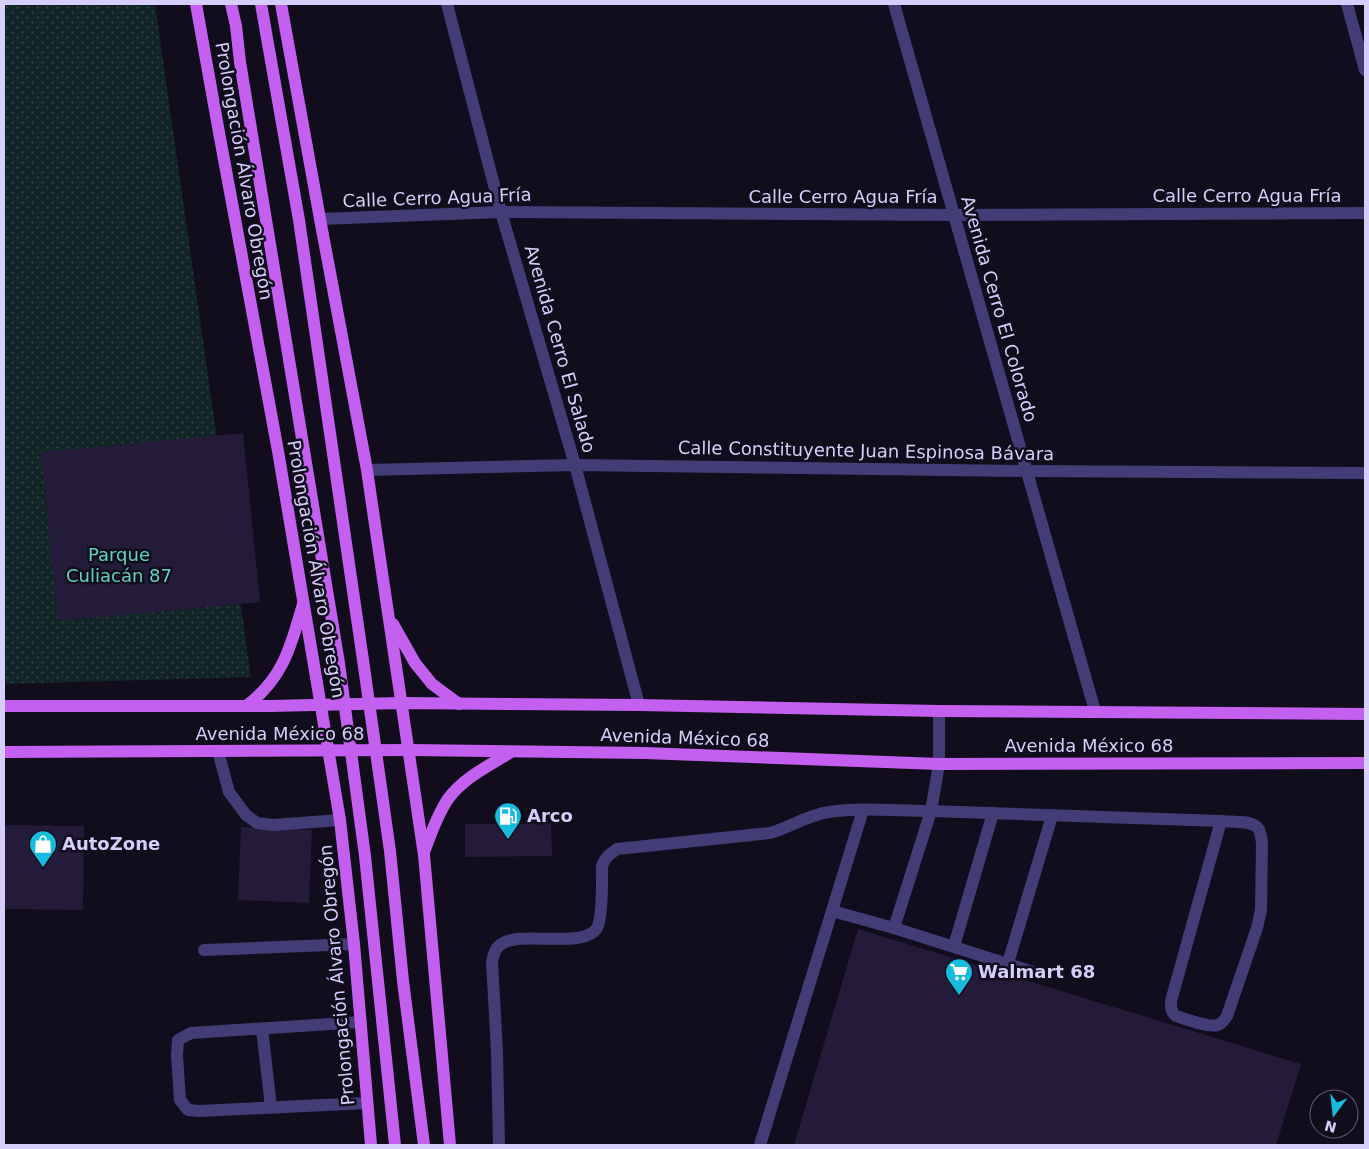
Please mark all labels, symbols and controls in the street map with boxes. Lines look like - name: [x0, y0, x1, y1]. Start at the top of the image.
- street label: Prolongación Álvaro Obregón: [211, 40, 278, 302]
- street label: Calle Cerro Agua Fría: [342, 184, 532, 211]
- street label: Calle Cerro Agua Fría: [1152, 185, 1342, 206]
- street label: Calle Cerro Agua Fría: [748, 186, 938, 207]
- street label: Avenida Cerro El Colorado: [957, 193, 1042, 425]
- street label: Avenida Cerro El Salado: [521, 243, 600, 455]
- street label: Calle Constituyente Juan Espinosa Bávara: [678, 437, 1054, 464]
- street label: Prolongación Álvaro Obregón: [283, 438, 350, 700]
- park label: Parque Culiacán 87: [66, 544, 172, 586]
- street label: Avenida México 68: [195, 723, 365, 744]
- street label: Avenida México 68: [600, 724, 770, 751]
- street label: Avenida México 68: [1004, 735, 1174, 756]
- fuel station icon: Arco: [493, 801, 523, 840]
- place label: Arco: [527, 805, 573, 826]
- shop icon: AutoZone: [28, 829, 58, 868]
- place label: AutoZone: [62, 833, 160, 854]
- street label: Prolongación Álvaro Obregón: [315, 844, 358, 1106]
- supermarket icon: Walmart 68: [944, 957, 974, 996]
- place label: Walmart 68: [978, 961, 1095, 982]
- north arrow: [1309, 1089, 1359, 1139]
- text: N: [1323, 1117, 1338, 1136]

